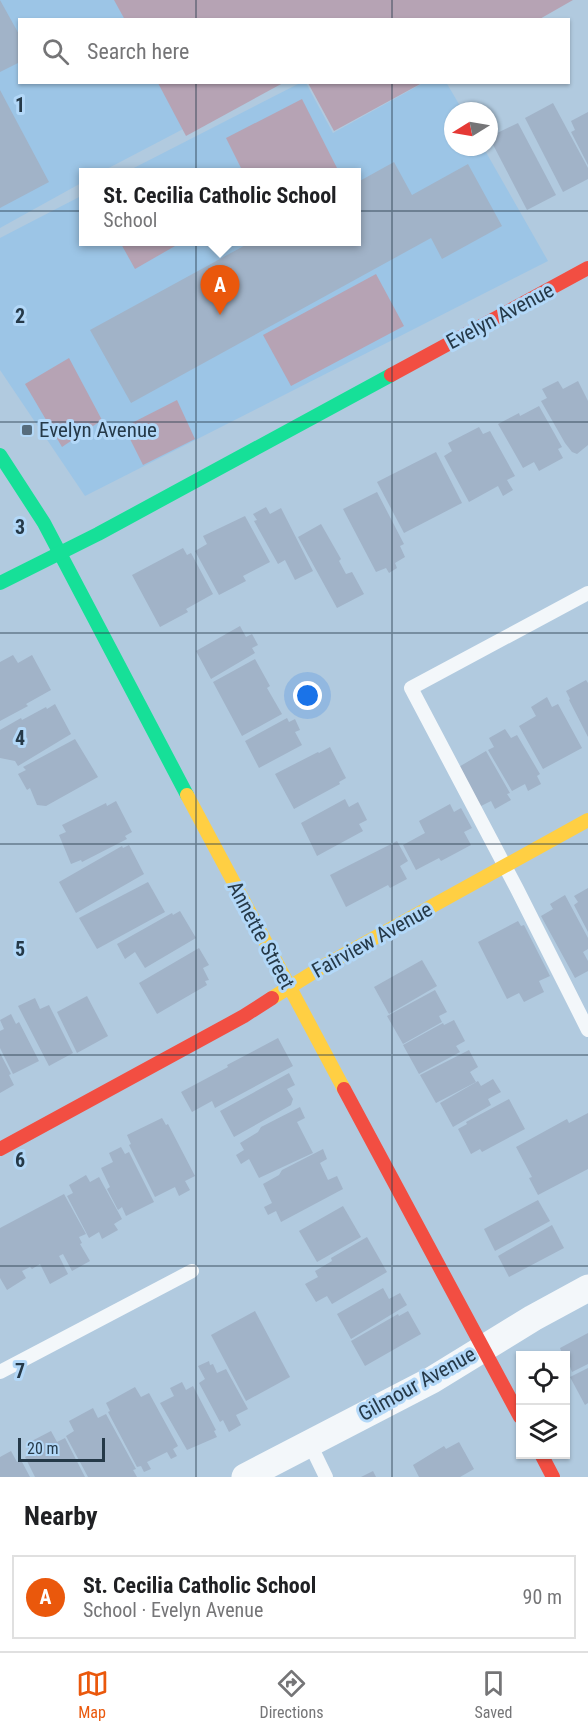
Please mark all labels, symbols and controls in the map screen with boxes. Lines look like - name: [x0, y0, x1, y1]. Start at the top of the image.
- search box: [18, 18, 570, 84]
- icon: search: [39, 35, 72, 68]
- text: Search here: [87, 39, 189, 64]
- text: 1: [15, 93, 25, 117]
- north arrow: [444, 102, 498, 156]
- popup: [79, 168, 361, 246]
- text: St. Cecilia Catholic School: [103, 183, 337, 208]
- text: School: [103, 208, 157, 232]
- pin: A: [200, 266, 240, 315]
- street label: Evelyn Avenue: [442, 278, 558, 354]
- text: 2: [15, 304, 25, 328]
- place label: Evelyn Avenue: [39, 418, 157, 442]
- marker: Evelyn Avenue: [20, 423, 34, 437]
- text: 3: [15, 515, 25, 539]
- your location: [293, 681, 322, 710]
- text: 4: [15, 726, 25, 750]
- street label: Annette Street: [223, 877, 299, 993]
- street label: Fairview Avenue: [308, 897, 436, 983]
- text: 5: [15, 937, 25, 961]
- text: 6: [15, 1148, 25, 1172]
- street label: Gilmour Avenue: [354, 1342, 480, 1426]
- map controls: [516, 1351, 570, 1459]
- button: locate: [516, 1351, 570, 1405]
- text: 7: [15, 1359, 25, 1383]
- button: layers: [516, 1405, 570, 1459]
- scale bar: [18, 1435, 105, 1462]
- text: 20 m: [27, 1439, 59, 1458]
- text: Nearby: [24, 1501, 98, 1531]
- text: St. Cecilia Catholic School: [83, 1573, 316, 1598]
- text: A: [40, 1585, 51, 1609]
- text: 90 m: [523, 1585, 562, 1609]
- text: School · Evelyn Avenue: [83, 1598, 263, 1622]
- tab: Map: [76, 1667, 109, 1722]
- tab: Directions: [260, 1667, 323, 1722]
- tab: Saved: [474, 1667, 512, 1722]

